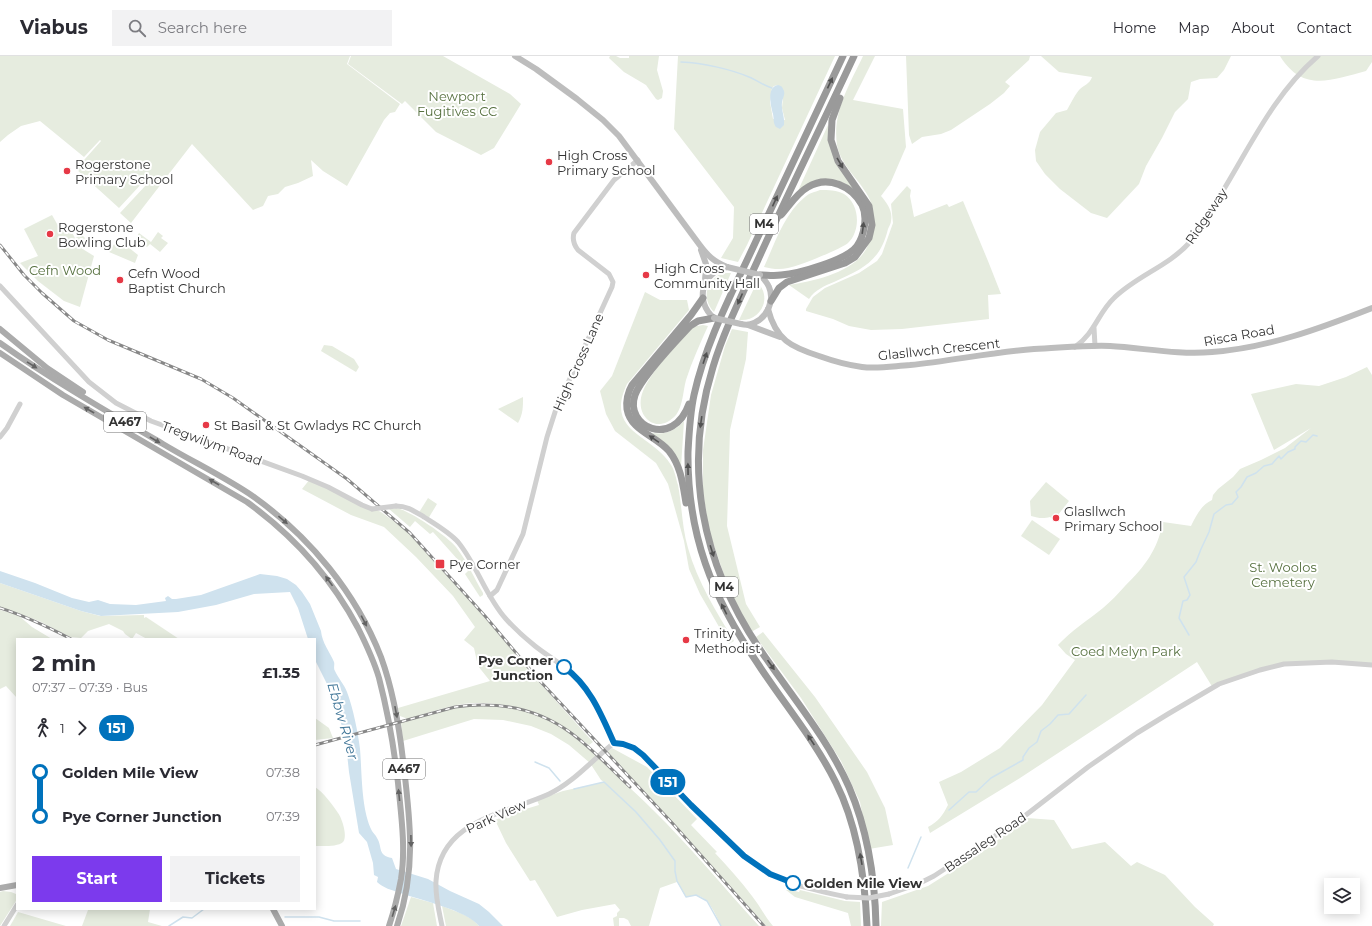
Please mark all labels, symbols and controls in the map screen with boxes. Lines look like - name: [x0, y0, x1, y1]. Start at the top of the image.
- search box: [112, 10, 392, 46]
- text: Viabus: [20, 16, 88, 39]
- icon: search: [126, 17, 148, 39]
- text: Search here: [158, 18, 247, 37]
- text: Home: [1113, 19, 1156, 37]
- text: Map: [1178, 19, 1209, 37]
- text: About: [1231, 19, 1275, 37]
- text: Contact: [1297, 19, 1352, 37]
- one-way arrow: [827, 78, 833, 89]
- park label: Newport Fugitives CC: [417, 88, 497, 119]
- place label: High Cross Primary School: [557, 147, 656, 178]
- place label: Rogerstone Primary School: [75, 156, 174, 187]
- marker: High Cross Primary School: [544, 157, 554, 167]
- one-way arrow: [836, 157, 843, 169]
- marker: Rogerstone Primary School: [62, 166, 72, 176]
- street label: Ridgeway: [1181, 184, 1231, 247]
- one-way arrow: [772, 195, 778, 207]
- road number: M4: [750, 214, 778, 234]
- place label: Rogerstone Bowling Club: [58, 219, 146, 250]
- one-way arrow: [860, 222, 866, 234]
- marker: Rogerstone Bowling Club: [45, 229, 55, 239]
- place label: High Cross Community Hall: [654, 260, 760, 291]
- park label: Cefn Wood: [29, 262, 101, 278]
- place label: Cefn Wood Baptist Church: [128, 265, 226, 296]
- marker: High Cross Community Hall: [641, 270, 651, 280]
- marker: Cefn Wood Baptist Church: [115, 275, 125, 285]
- one-way arrow: [737, 293, 743, 304]
- street label: High Cross Lane: [549, 310, 607, 414]
- street label: Risca Road: [1202, 321, 1276, 349]
- street label: Glasllwch Crescent: [877, 335, 1001, 363]
- one-way arrow: [702, 351, 708, 363]
- one-way arrow: [27, 361, 37, 369]
- one-way arrow: [83, 406, 95, 413]
- road number: A467: [104, 412, 146, 432]
- one-way arrow: [698, 416, 704, 428]
- street label: Tregwilym Road: [160, 417, 264, 469]
- place label: St Basil & St Gwladys RC Church: [214, 417, 422, 433]
- marker: St Basil & St Gwladys RC Church: [201, 420, 211, 430]
- one-way arrow: [649, 435, 659, 443]
- one-way arrow: [149, 436, 161, 443]
- one-way arrow: [685, 463, 692, 475]
- one-way arrow: [208, 479, 220, 486]
- place label: Glasllwch Primary School: [1064, 503, 1163, 534]
- marker: Glasllwch Primary School: [1051, 513, 1061, 523]
- one-way arrow: [278, 516, 288, 525]
- one-way arrow: [709, 545, 715, 557]
- place label: Pye Corner: [449, 556, 520, 572]
- marker: Pye Corner: [434, 558, 446, 570]
- park label: St. Woolos Cemetery: [1249, 559, 1317, 590]
- one-way arrow: [325, 576, 333, 587]
- road number: M4: [710, 577, 738, 597]
- one-way arrow: [721, 603, 727, 614]
- one-way arrow: [360, 615, 367, 627]
- place label: Trinity Methodist: [694, 625, 760, 656]
- marker: Trinity Methodist: [681, 635, 691, 645]
- park label: Coed Melyn Park: [1071, 643, 1181, 659]
- text: 2 min: [32, 650, 96, 677]
- place label: Pye Corner Junction: [478, 652, 553, 683]
- marker: Pye Corner Junction: [556, 659, 572, 675]
- one-way arrow: [767, 660, 775, 671]
- text: £1.35: [262, 663, 300, 682]
- text: 07:37 – 07:39 · Bus: [32, 679, 148, 695]
- water label: Ebbw River: [323, 680, 363, 762]
- one-way arrow: [394, 706, 400, 719]
- icon: walk: [32, 717, 54, 739]
- icon: forward: [71, 717, 93, 739]
- text: 151: [107, 719, 126, 737]
- text: 1: [60, 720, 65, 736]
- one-way arrow: [807, 735, 815, 746]
- road number: A467: [383, 759, 425, 779]
- text: Golden Mile View: [62, 763, 198, 782]
- text: 07:38: [266, 764, 300, 780]
- line badge: 151: [645, 769, 691, 795]
- text: 151: [658, 773, 678, 791]
- one-way arrow: [396, 789, 402, 801]
- street label: Park View: [463, 795, 529, 836]
- text: Pye Corner Junction: [62, 807, 222, 826]
- text: 07:39: [266, 808, 300, 824]
- street label: Bassaleg Road: [941, 809, 1029, 875]
- one-way arrow: [408, 835, 414, 848]
- one-way arrow: [857, 853, 863, 865]
- button: Start: [32, 856, 162, 902]
- button: Tickets: [170, 856, 300, 902]
- marker: Golden Mile View: [785, 875, 801, 891]
- place label: Golden Mile View: [804, 875, 923, 891]
- map controls: [1324, 878, 1360, 914]
- button: layers: [1324, 878, 1360, 914]
- one-way arrow: [391, 905, 397, 917]

